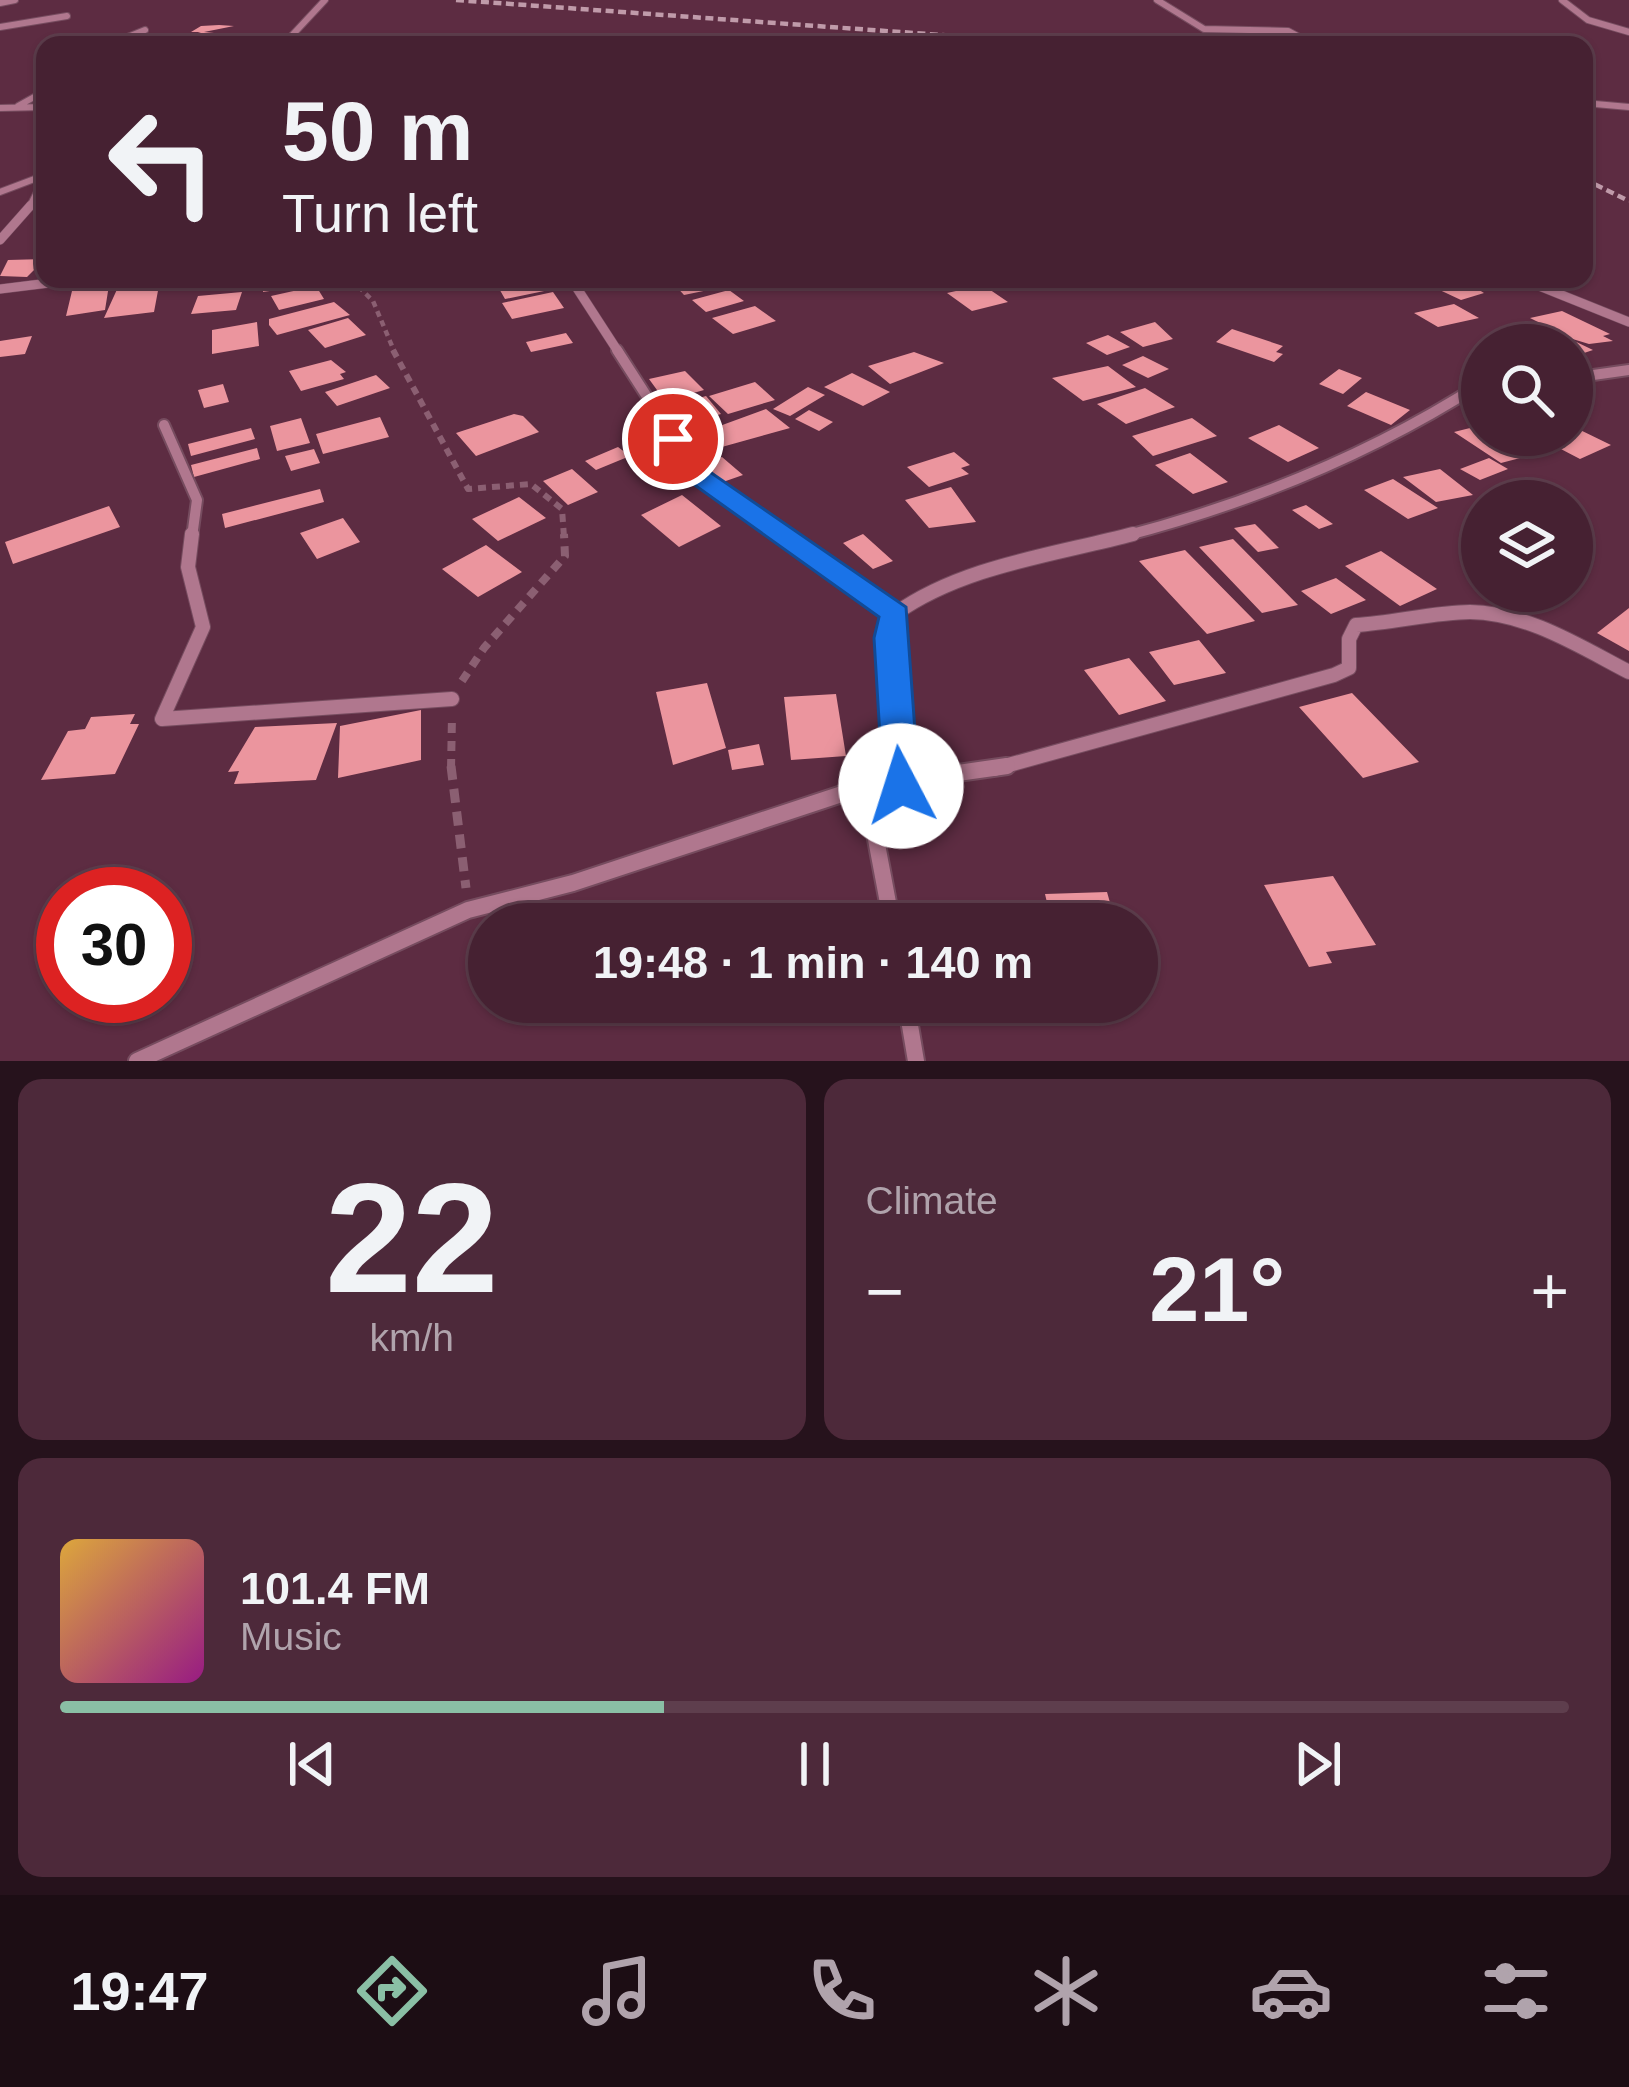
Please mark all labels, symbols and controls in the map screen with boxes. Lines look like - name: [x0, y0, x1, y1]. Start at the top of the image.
- icon: left: [84, 84, 240, 240]
- text: 50 m: [282, 84, 473, 178]
- text: Turn left: [282, 183, 478, 243]
- map controls: [1461, 324, 1593, 612]
- button: search: [1461, 324, 1593, 456]
- pin: [622, 388, 724, 490]
- icon: arrive: [640, 406, 706, 472]
- button: layers: [1461, 480, 1593, 612]
- position arrow: [838, 723, 964, 849]
- speed limit sign: 30: [36, 867, 192, 1023]
- text: 19:48 · 1 min · 140 m: [593, 937, 1033, 988]
- text: 22: [325, 1151, 499, 1325]
- text: Climate: [866, 1179, 998, 1222]
- text: 21°: [1149, 1240, 1285, 1340]
- text: −: [866, 1254, 904, 1328]
- text: +: [1530, 1254, 1569, 1328]
- text: km/h: [369, 1316, 454, 1359]
- text: 101.4 FM: [240, 1563, 430, 1614]
- text: Music: [240, 1615, 342, 1658]
- icon: previous: [279, 1731, 345, 1797]
- icon: pause: [782, 1731, 848, 1797]
- icon: next: [1285, 1731, 1351, 1797]
- icon: directions: [350, 1949, 434, 2033]
- icon: music: [575, 1949, 659, 2033]
- icon: phone: [800, 1949, 884, 2033]
- icon: climate: [1024, 1949, 1108, 2033]
- icon: car: [1249, 1949, 1333, 2033]
- icon: filters: [1474, 1949, 1558, 2033]
- text: 19:47: [70, 1961, 209, 2021]

